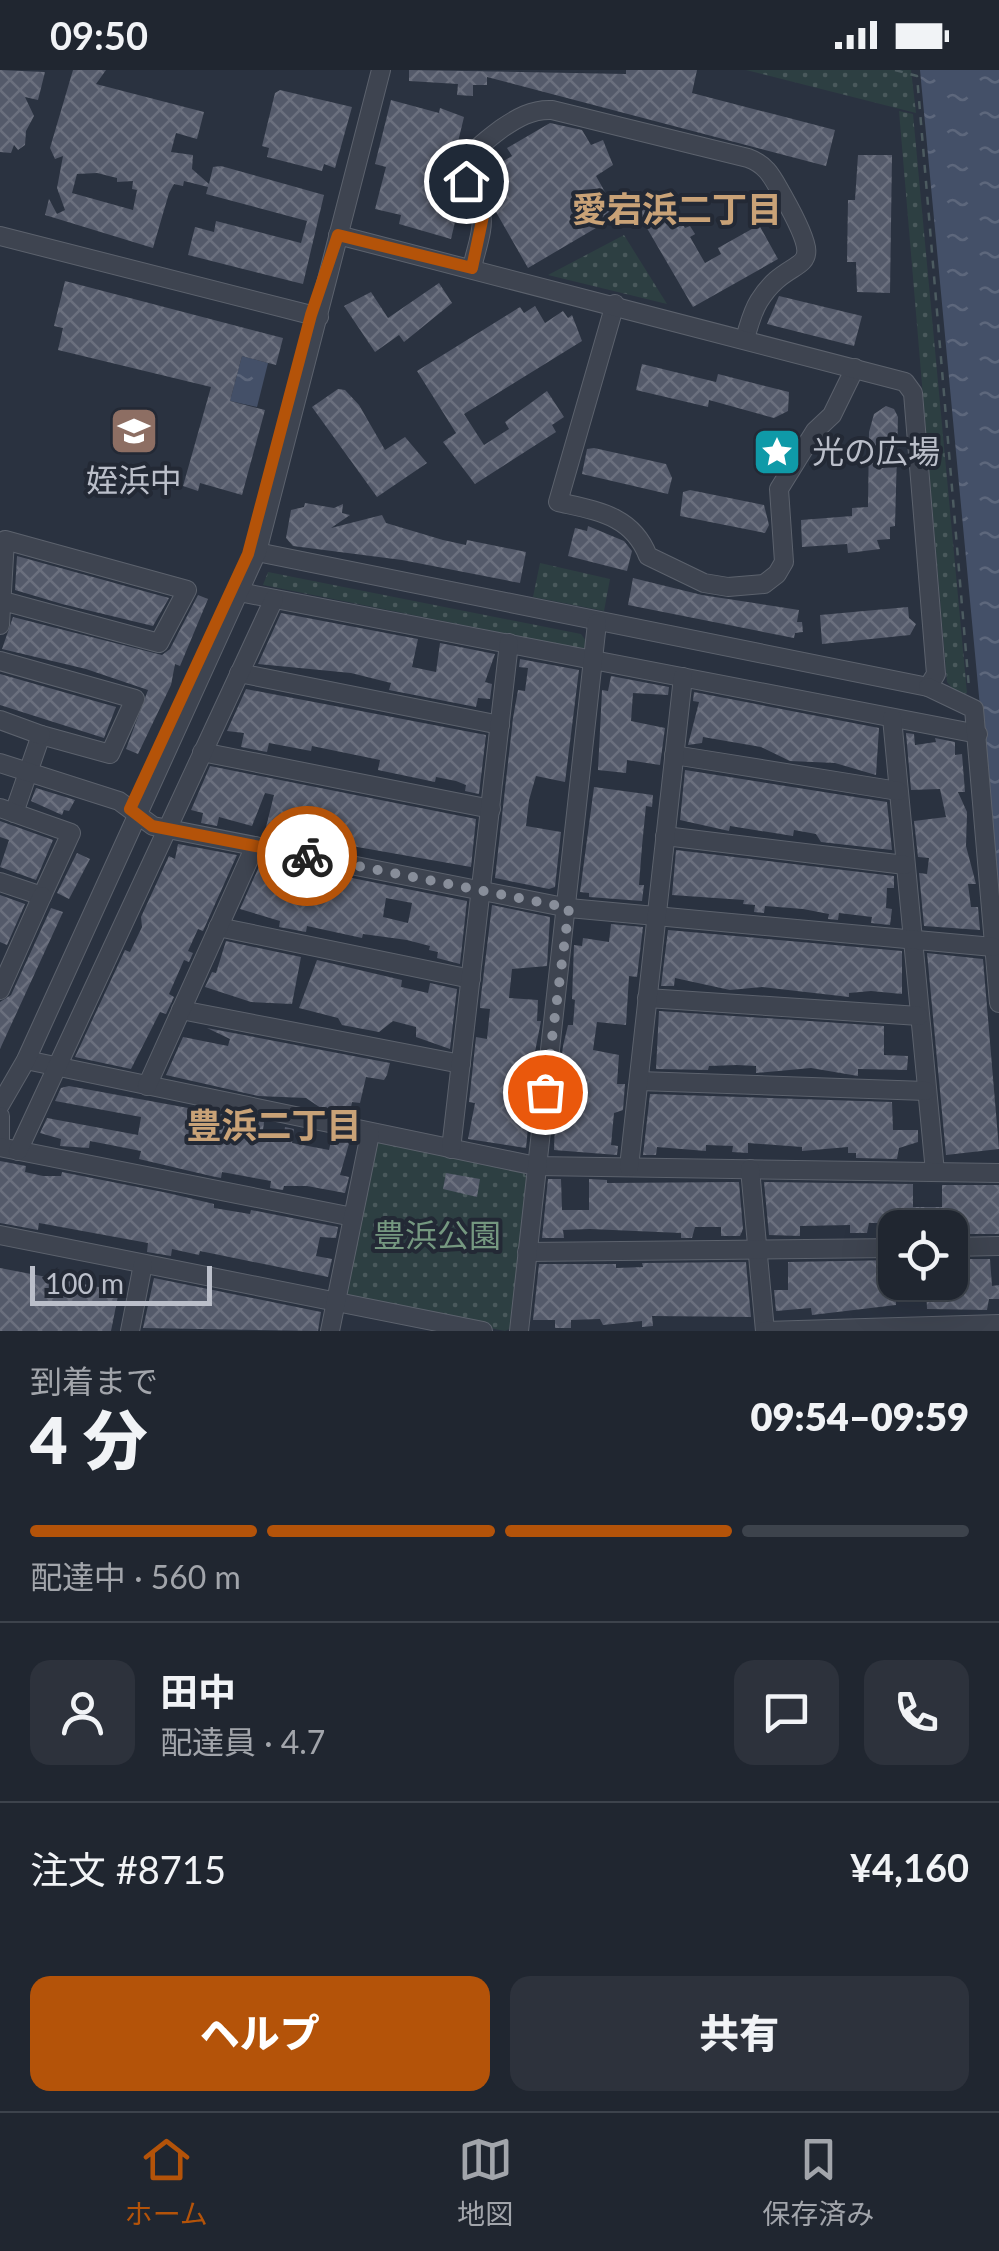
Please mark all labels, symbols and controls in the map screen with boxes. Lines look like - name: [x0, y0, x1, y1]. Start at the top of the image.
- text: 09:50: [50, 12, 148, 58]
- pin: [424, 139, 509, 224]
- icon: home: [439, 154, 494, 209]
- district label: 愛宕浜二丁目: [572, 187, 782, 229]
- school or university icon: 姪浜中: [108, 405, 160, 457]
- place icon: 光の広場: [751, 426, 803, 478]
- place label: 光の広場: [812, 431, 940, 470]
- place label: 姪浜中: [86, 460, 182, 499]
- courier: [257, 806, 357, 906]
- icon: bike: [280, 829, 335, 884]
- pin: [503, 1050, 588, 1135]
- icon: bag: [518, 1065, 573, 1120]
- district label: 豊浜二丁目: [186, 1103, 362, 1145]
- map controls: [878, 1210, 968, 1300]
- button: locate: [878, 1210, 968, 1300]
- park label: 豊浜公園: [373, 1215, 501, 1254]
- scale bar: [30, 1261, 212, 1306]
- text: 100 m: [45, 1266, 124, 1300]
- text: 到着まで: [30, 1361, 158, 1400]
- text: 09:54–09:59: [750, 1393, 969, 1439]
- text: 4 分: [30, 1400, 148, 1478]
- text: 配達中 · 560 m: [30, 1557, 241, 1596]
- button: person: [30, 1660, 135, 1765]
- button: chat: [734, 1660, 839, 1765]
- button: phone: [864, 1660, 969, 1765]
- text: 田中: [160, 1668, 236, 1714]
- text: 配達員 · 4.7: [160, 1722, 325, 1761]
- text: ¥4,160: [850, 1844, 969, 1890]
- text: 注文 #8715: [30, 1846, 226, 1892]
- button: ヘルプ: [30, 1976, 490, 2091]
- button: 共有: [510, 1976, 969, 2091]
- tab: ホーム: [125, 2132, 208, 2232]
- tab: 地図: [457, 2132, 513, 2232]
- tab: 保存済み: [762, 2132, 874, 2232]

